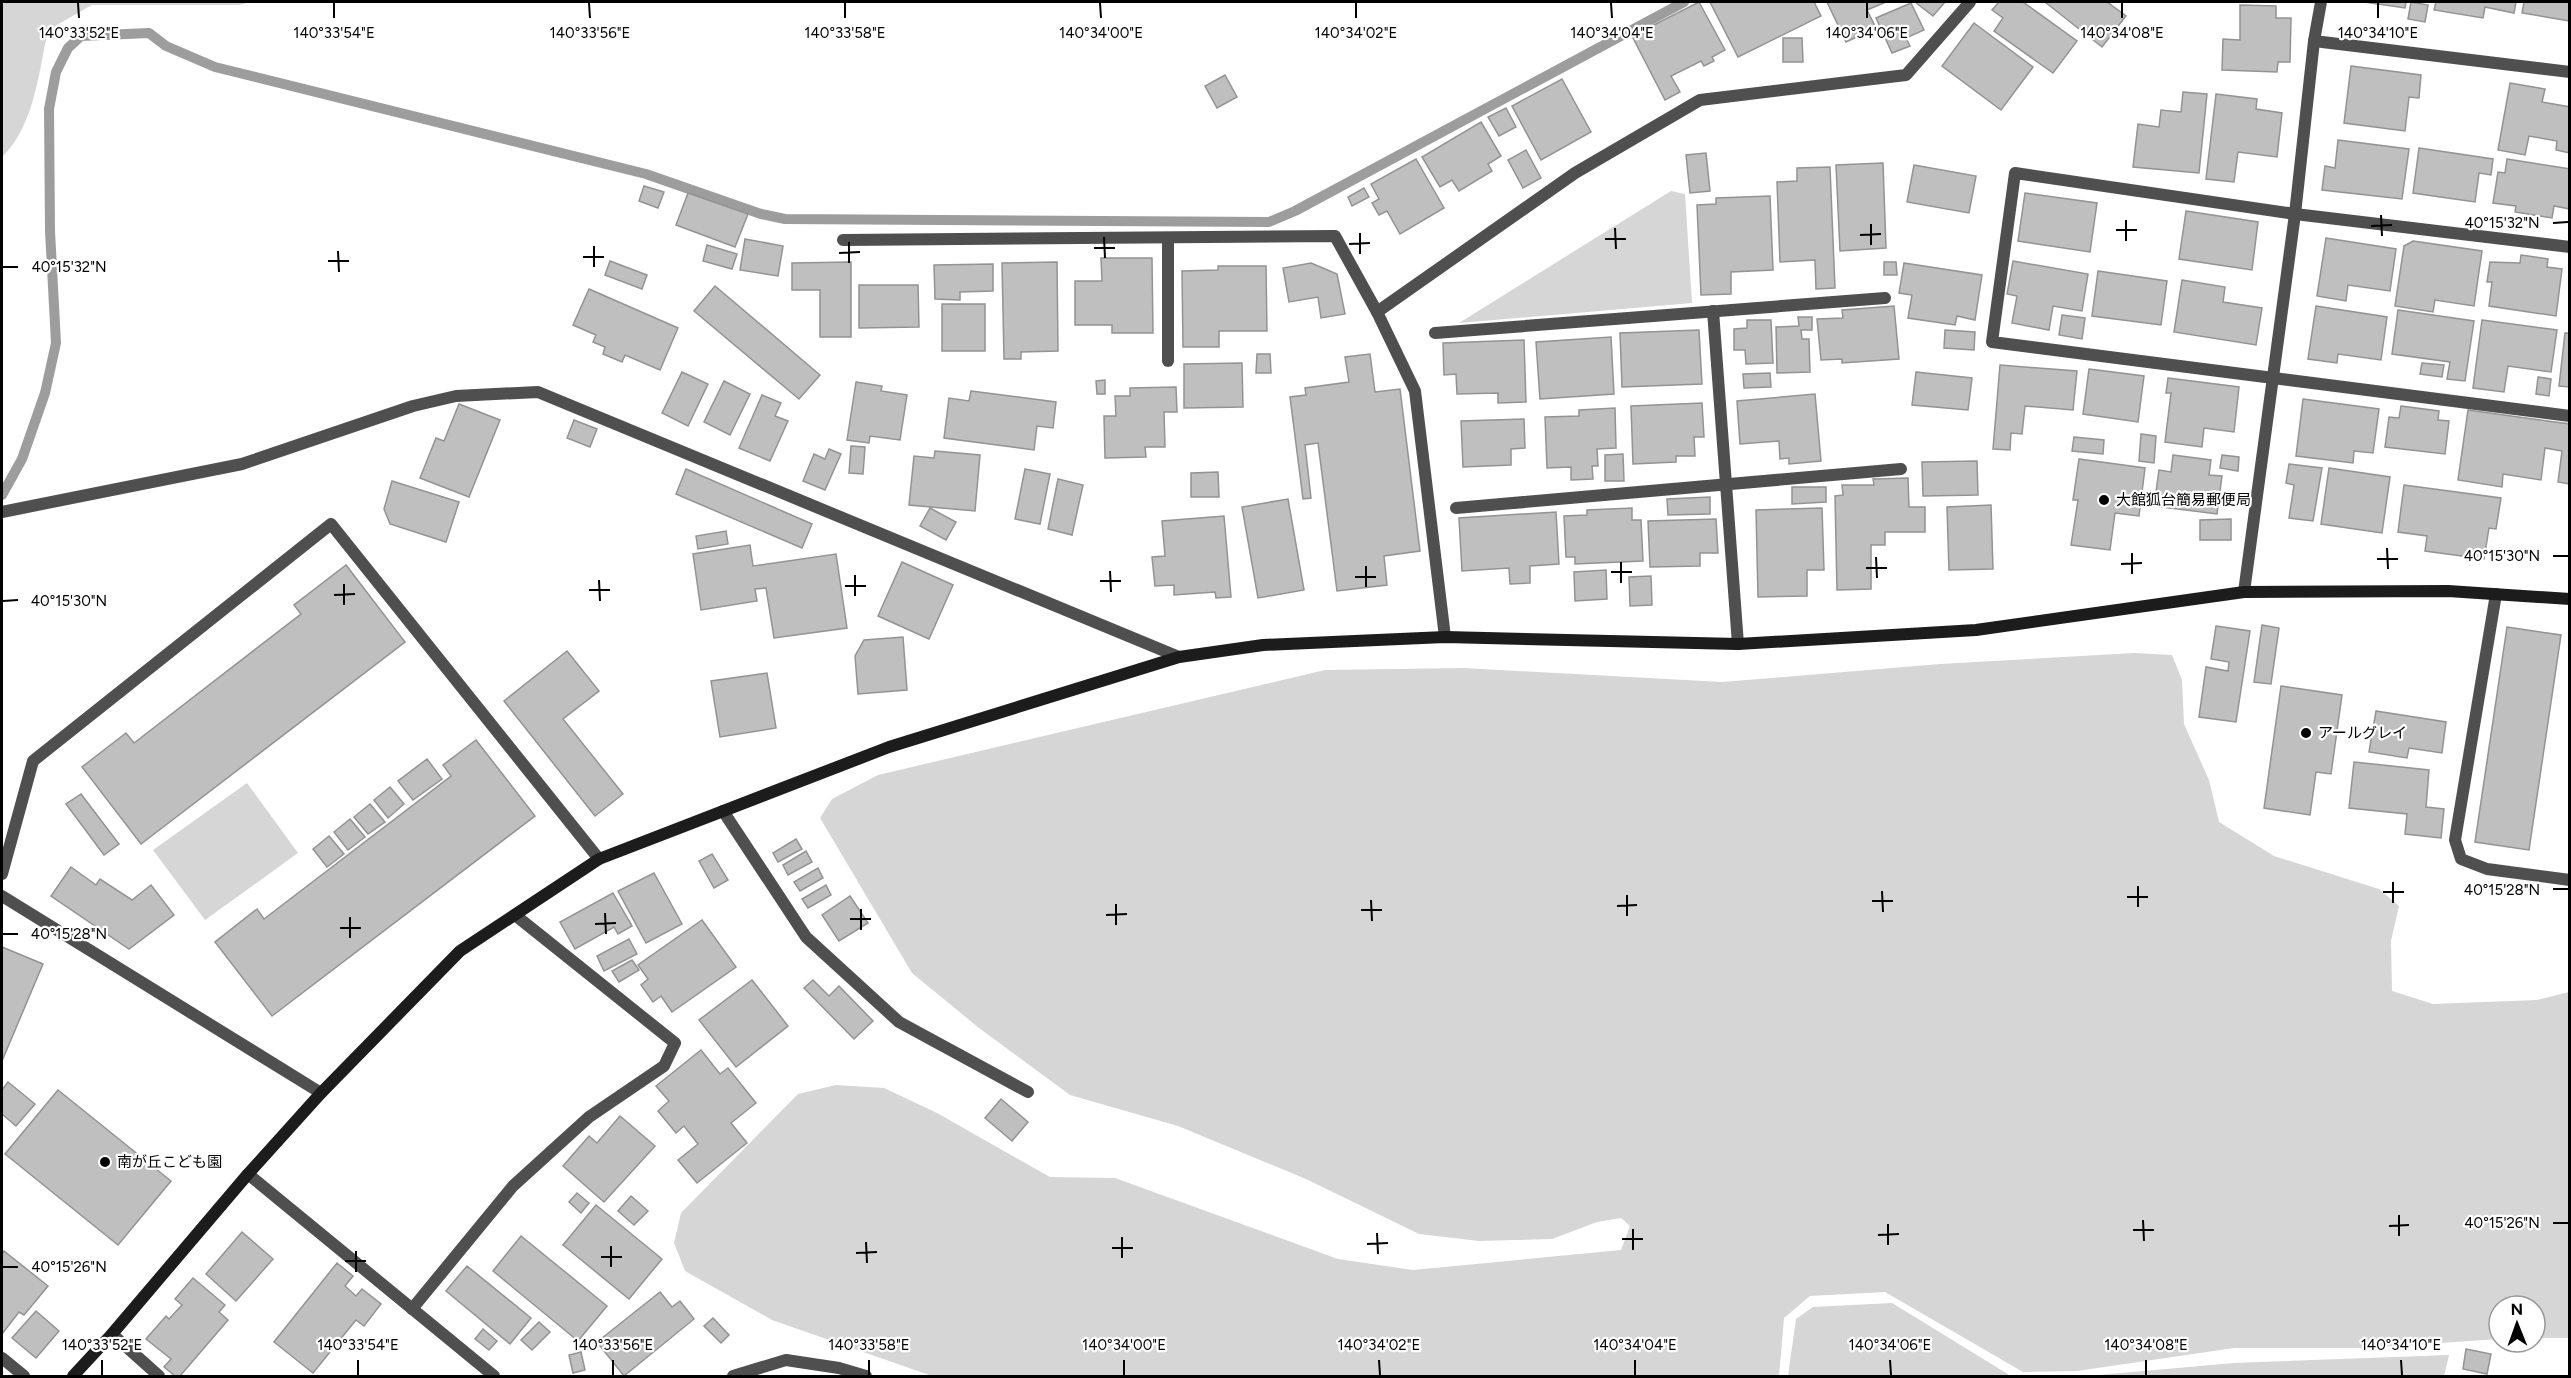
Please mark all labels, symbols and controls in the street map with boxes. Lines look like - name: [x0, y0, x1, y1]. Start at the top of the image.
- text: 140°33'52"E: [39, 24, 119, 42]
- text: 140°33'54"E: [293, 24, 375, 42]
- text: 140°33'56"E: [550, 24, 630, 42]
- text: 140°33'58"E: [804, 24, 886, 42]
- text: 140°34'00"E: [1059, 24, 1143, 42]
- text: 140°34'02"E: [1315, 24, 1397, 42]
- text: 140°34'04"E: [1570, 24, 1654, 42]
- text: 140°34'06"E: [1826, 24, 1908, 42]
- text: 140°34'08"E: [2080, 24, 2164, 42]
- text: 140°34'10"E: [2338, 24, 2418, 42]
- text: 40°15'32"N: [2464, 214, 2540, 232]
- text: 40°15'32"N: [31, 258, 107, 276]
- place label: 大館狐台簡易郵便局: [2116, 491, 2251, 509]
- marker: 大館狐台簡易郵便局: [2097, 493, 2111, 507]
- text: 40°15'30"N: [2464, 547, 2540, 565]
- text: 40°15'30"N: [31, 592, 107, 610]
- place label: アールグレイ: [2318, 724, 2407, 742]
- marker: アールグレイ: [2299, 726, 2313, 740]
- text: 40°15'28"N: [2464, 881, 2540, 899]
- text: 40°15'28"N: [31, 925, 107, 943]
- place label: 南が丘こども園: [117, 1153, 222, 1171]
- marker: 南が丘こども園: [98, 1155, 112, 1169]
- text: 40°15'26"N: [2464, 1214, 2540, 1232]
- text: 40°15'26"N: [31, 1258, 107, 1276]
- north arrow: [2487, 1294, 2547, 1354]
- text: N: [2510, 1300, 2523, 1319]
- text: 140°33'52"E: [62, 1336, 142, 1354]
- text: 140°33'54"E: [317, 1336, 399, 1354]
- text: 140°33'56"E: [573, 1336, 653, 1354]
- text: 140°33'58"E: [828, 1336, 910, 1354]
- text: 140°34'00"E: [1082, 1336, 1166, 1354]
- text: 140°34'02"E: [1338, 1336, 1420, 1354]
- text: 140°34'04"E: [1593, 1336, 1677, 1354]
- text: 140°34'06"E: [1849, 1336, 1931, 1354]
- text: 140°34'08"E: [2104, 1336, 2188, 1354]
- text: 140°34'10"E: [2361, 1336, 2441, 1354]

